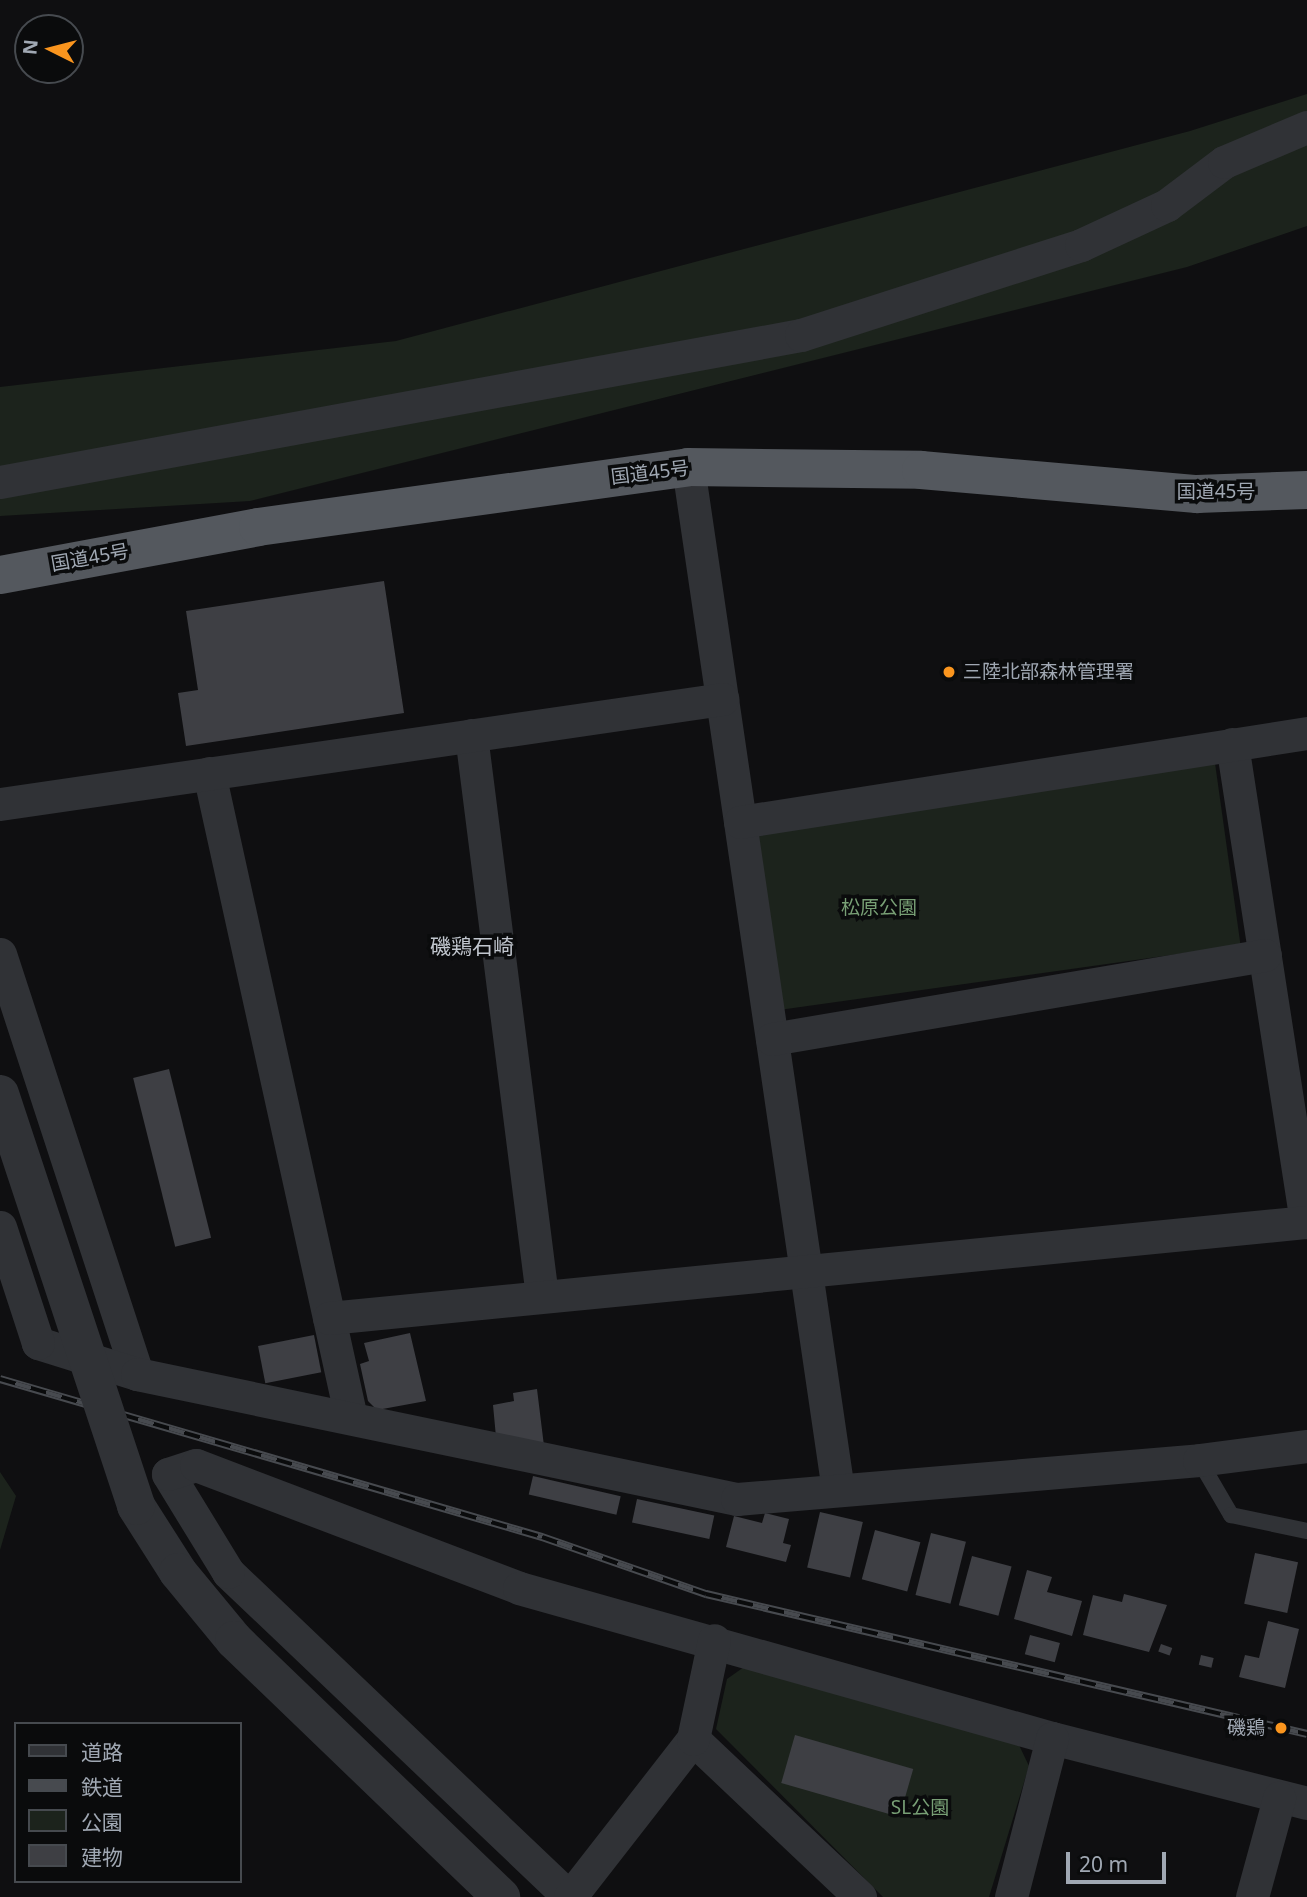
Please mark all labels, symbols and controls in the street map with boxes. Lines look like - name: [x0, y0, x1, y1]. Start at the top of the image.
- north arrow: [14, 14, 84, 84]
- text: N: [16, 38, 44, 56]
- street label: 国道45号: [610, 457, 690, 489]
- street label: 国道45号: [1177, 481, 1255, 503]
- street label: 国道45号: [49, 540, 131, 576]
- place label: 三陸北部森林管理署: [963, 661, 1134, 683]
- marker: 三陸北部森林管理署: [941, 664, 957, 680]
- park label: 松原公園: [841, 897, 917, 919]
- district label: 磯鶏石崎: [430, 933, 514, 959]
- place label: 磯鶏: [1227, 1717, 1265, 1739]
- marker: 磯鶏: [1271, 1718, 1291, 1738]
- legend: [14, 1722, 242, 1883]
- text: 道路: [81, 1738, 123, 1766]
- text: 鉄道: [81, 1773, 123, 1801]
- park label: SL公園: [891, 1797, 949, 1819]
- text: 公園: [81, 1808, 123, 1836]
- scale bar: [1069, 1838, 1169, 1882]
- text: 建物: [81, 1843, 123, 1871]
- text: 20 m: [1079, 1850, 1128, 1878]

